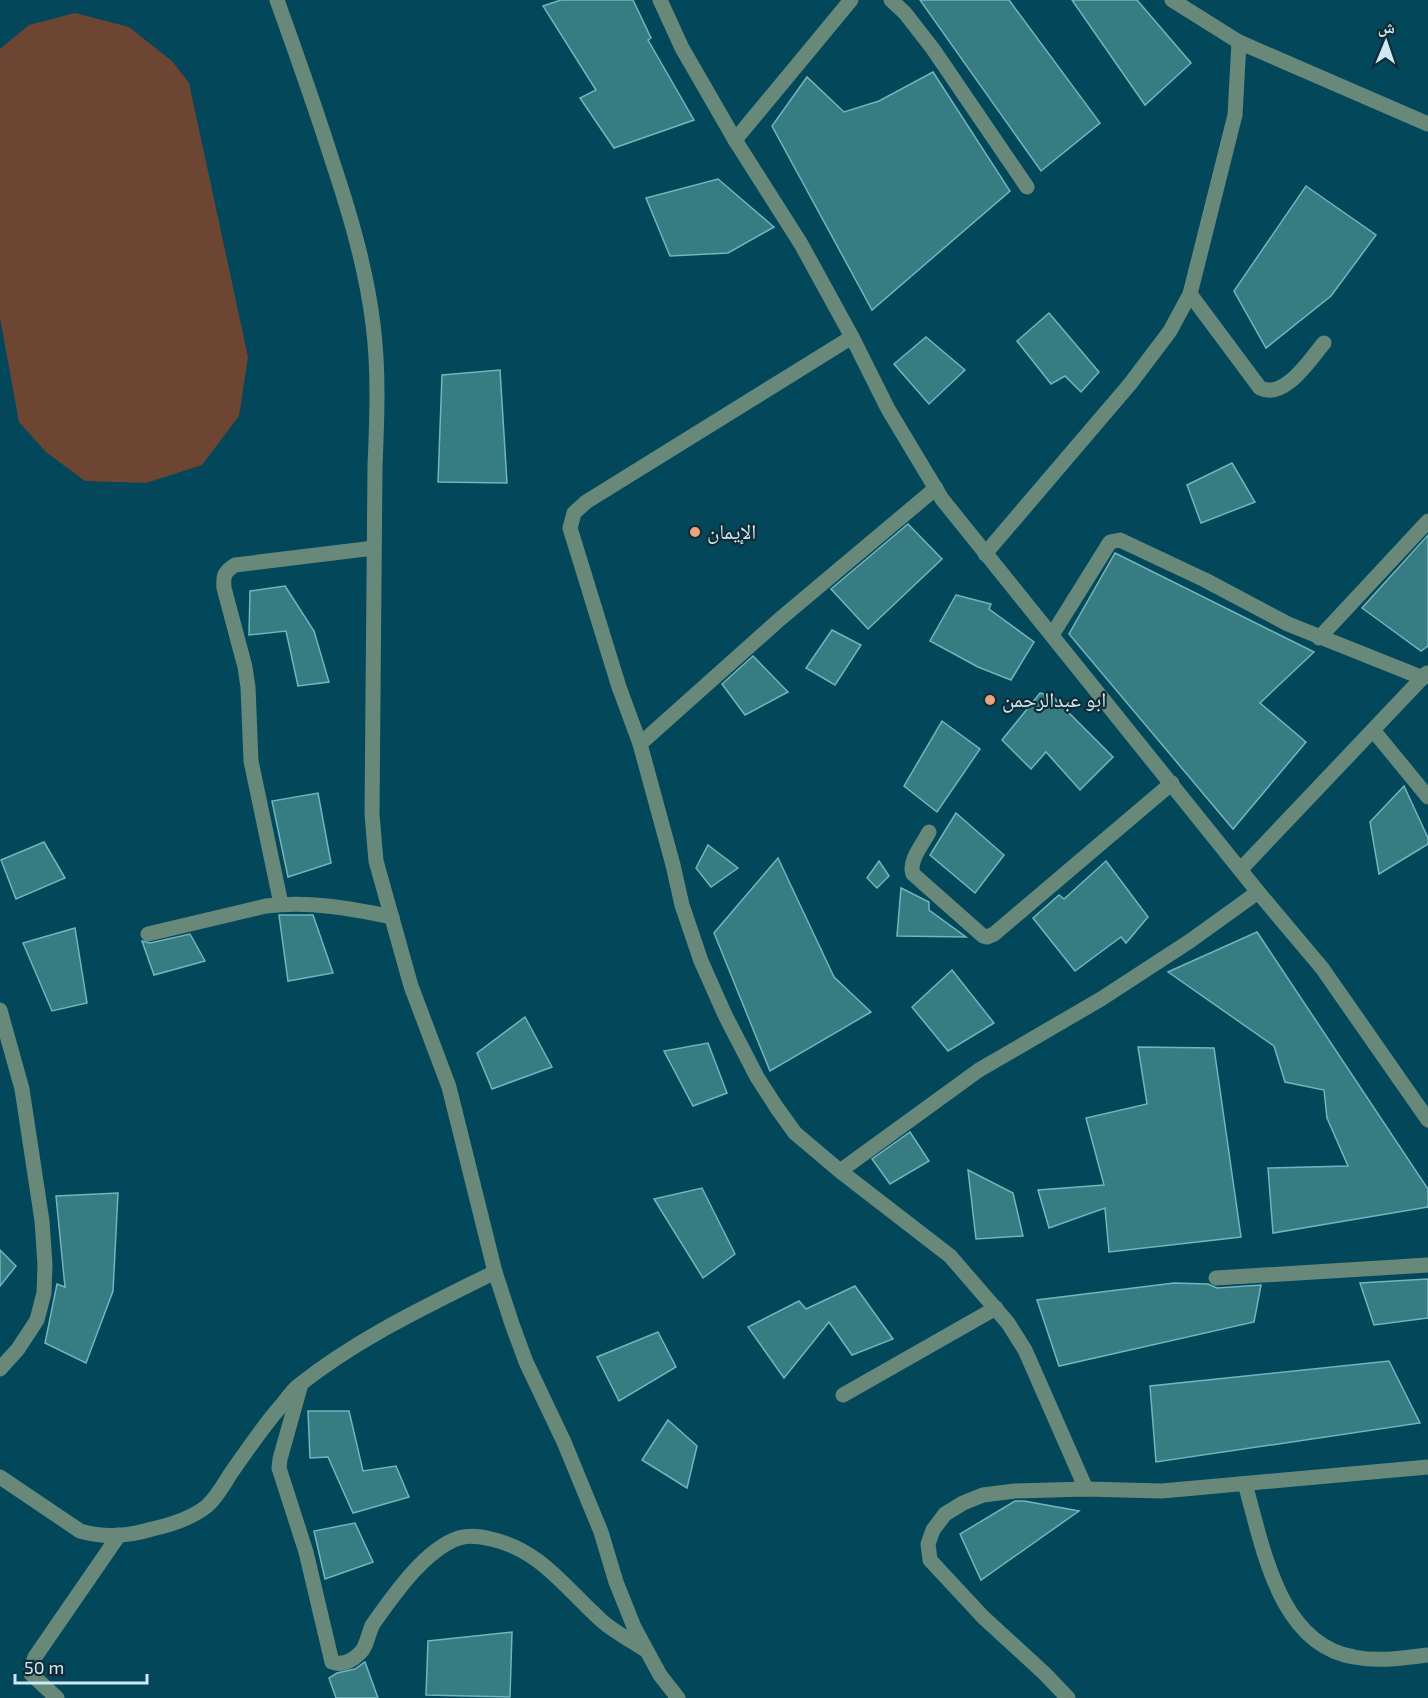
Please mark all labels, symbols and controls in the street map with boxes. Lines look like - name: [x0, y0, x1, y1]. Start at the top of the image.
- north arrow: [1356, 12, 1416, 72]
- text: ش: [1378, 17, 1395, 37]
- place label: الإيمان: [707, 518, 756, 545]
- marker: الإيمان: [688, 525, 702, 539]
- place label: ابو عبدالرحمن: [1002, 686, 1106, 713]
- marker: ابو عبدالرحمن: [983, 693, 997, 707]
- scale bar: [15, 1647, 147, 1685]
- text: 50 m: [24, 1656, 64, 1678]

